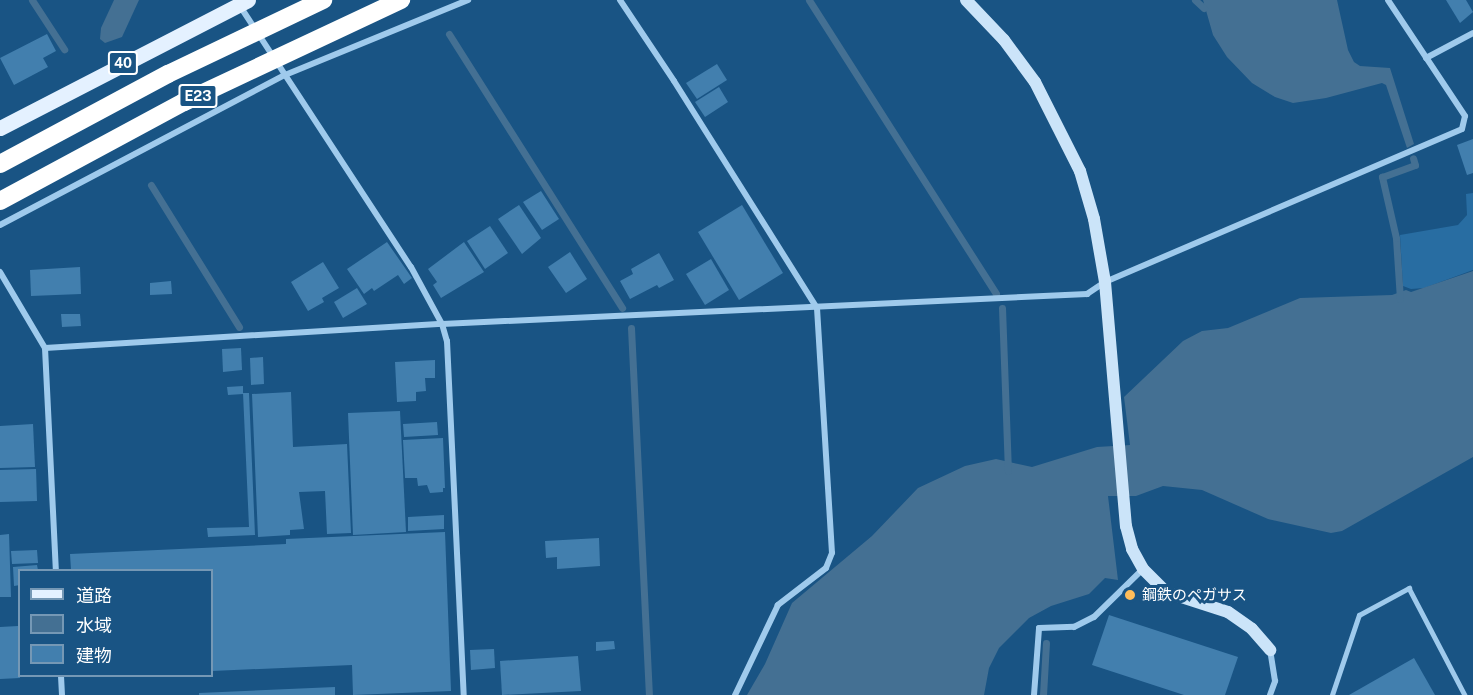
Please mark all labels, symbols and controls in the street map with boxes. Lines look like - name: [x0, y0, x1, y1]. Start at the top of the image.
- road number: 40: [106, 52, 140, 74]
- road number: E23: [177, 85, 219, 107]
- legend: [18, 569, 213, 677]
- text: 道路: [76, 585, 112, 606]
- place label: 鋼鉄のペガサス: [1142, 586, 1247, 604]
- marker: 鋼鉄のペガサス: [1123, 588, 1137, 602]
- text: 水域: [76, 615, 112, 636]
- text: 建物: [76, 645, 112, 666]

